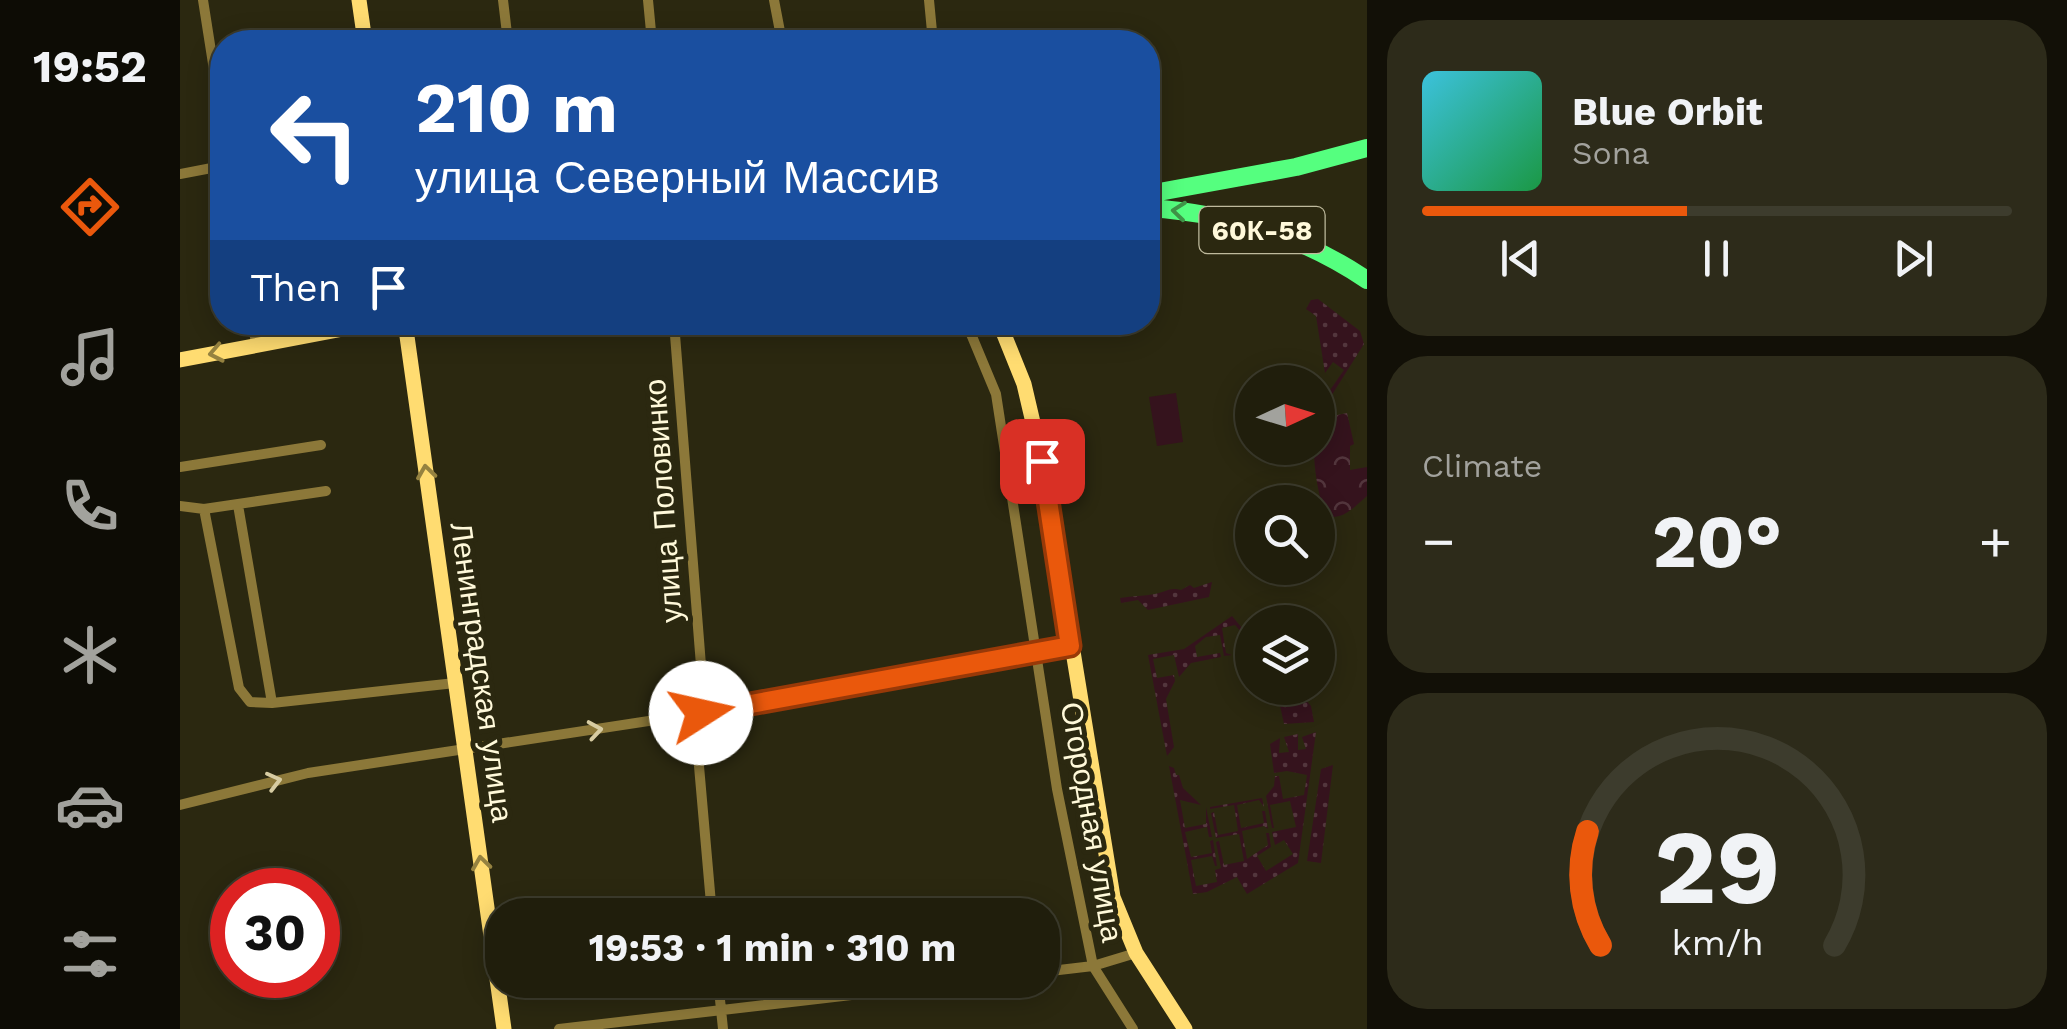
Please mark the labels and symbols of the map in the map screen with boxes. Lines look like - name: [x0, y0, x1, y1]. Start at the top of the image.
- one-way arrow: [1170, 201, 1186, 222]
- road number: 60К-58: [1200, 207, 1324, 253]
- one-way arrow: [207, 342, 224, 363]
- north arrow: [1235, 365, 1335, 465]
- street label: улица Половинко: [637, 378, 689, 624]
- pin: [1000, 419, 1085, 504]
- one-way arrow: [416, 464, 437, 480]
- street label: Ленинградская улица: [444, 520, 520, 825]
- position arrow: [649, 661, 753, 765]
- street label: Огородная улица: [1054, 699, 1130, 945]
- one-way arrow: [587, 720, 603, 741]
- one-way arrow: [265, 772, 282, 793]
- one-way arrow: [471, 855, 492, 872]
- speed limit sign: 30: [210, 868, 340, 998]

